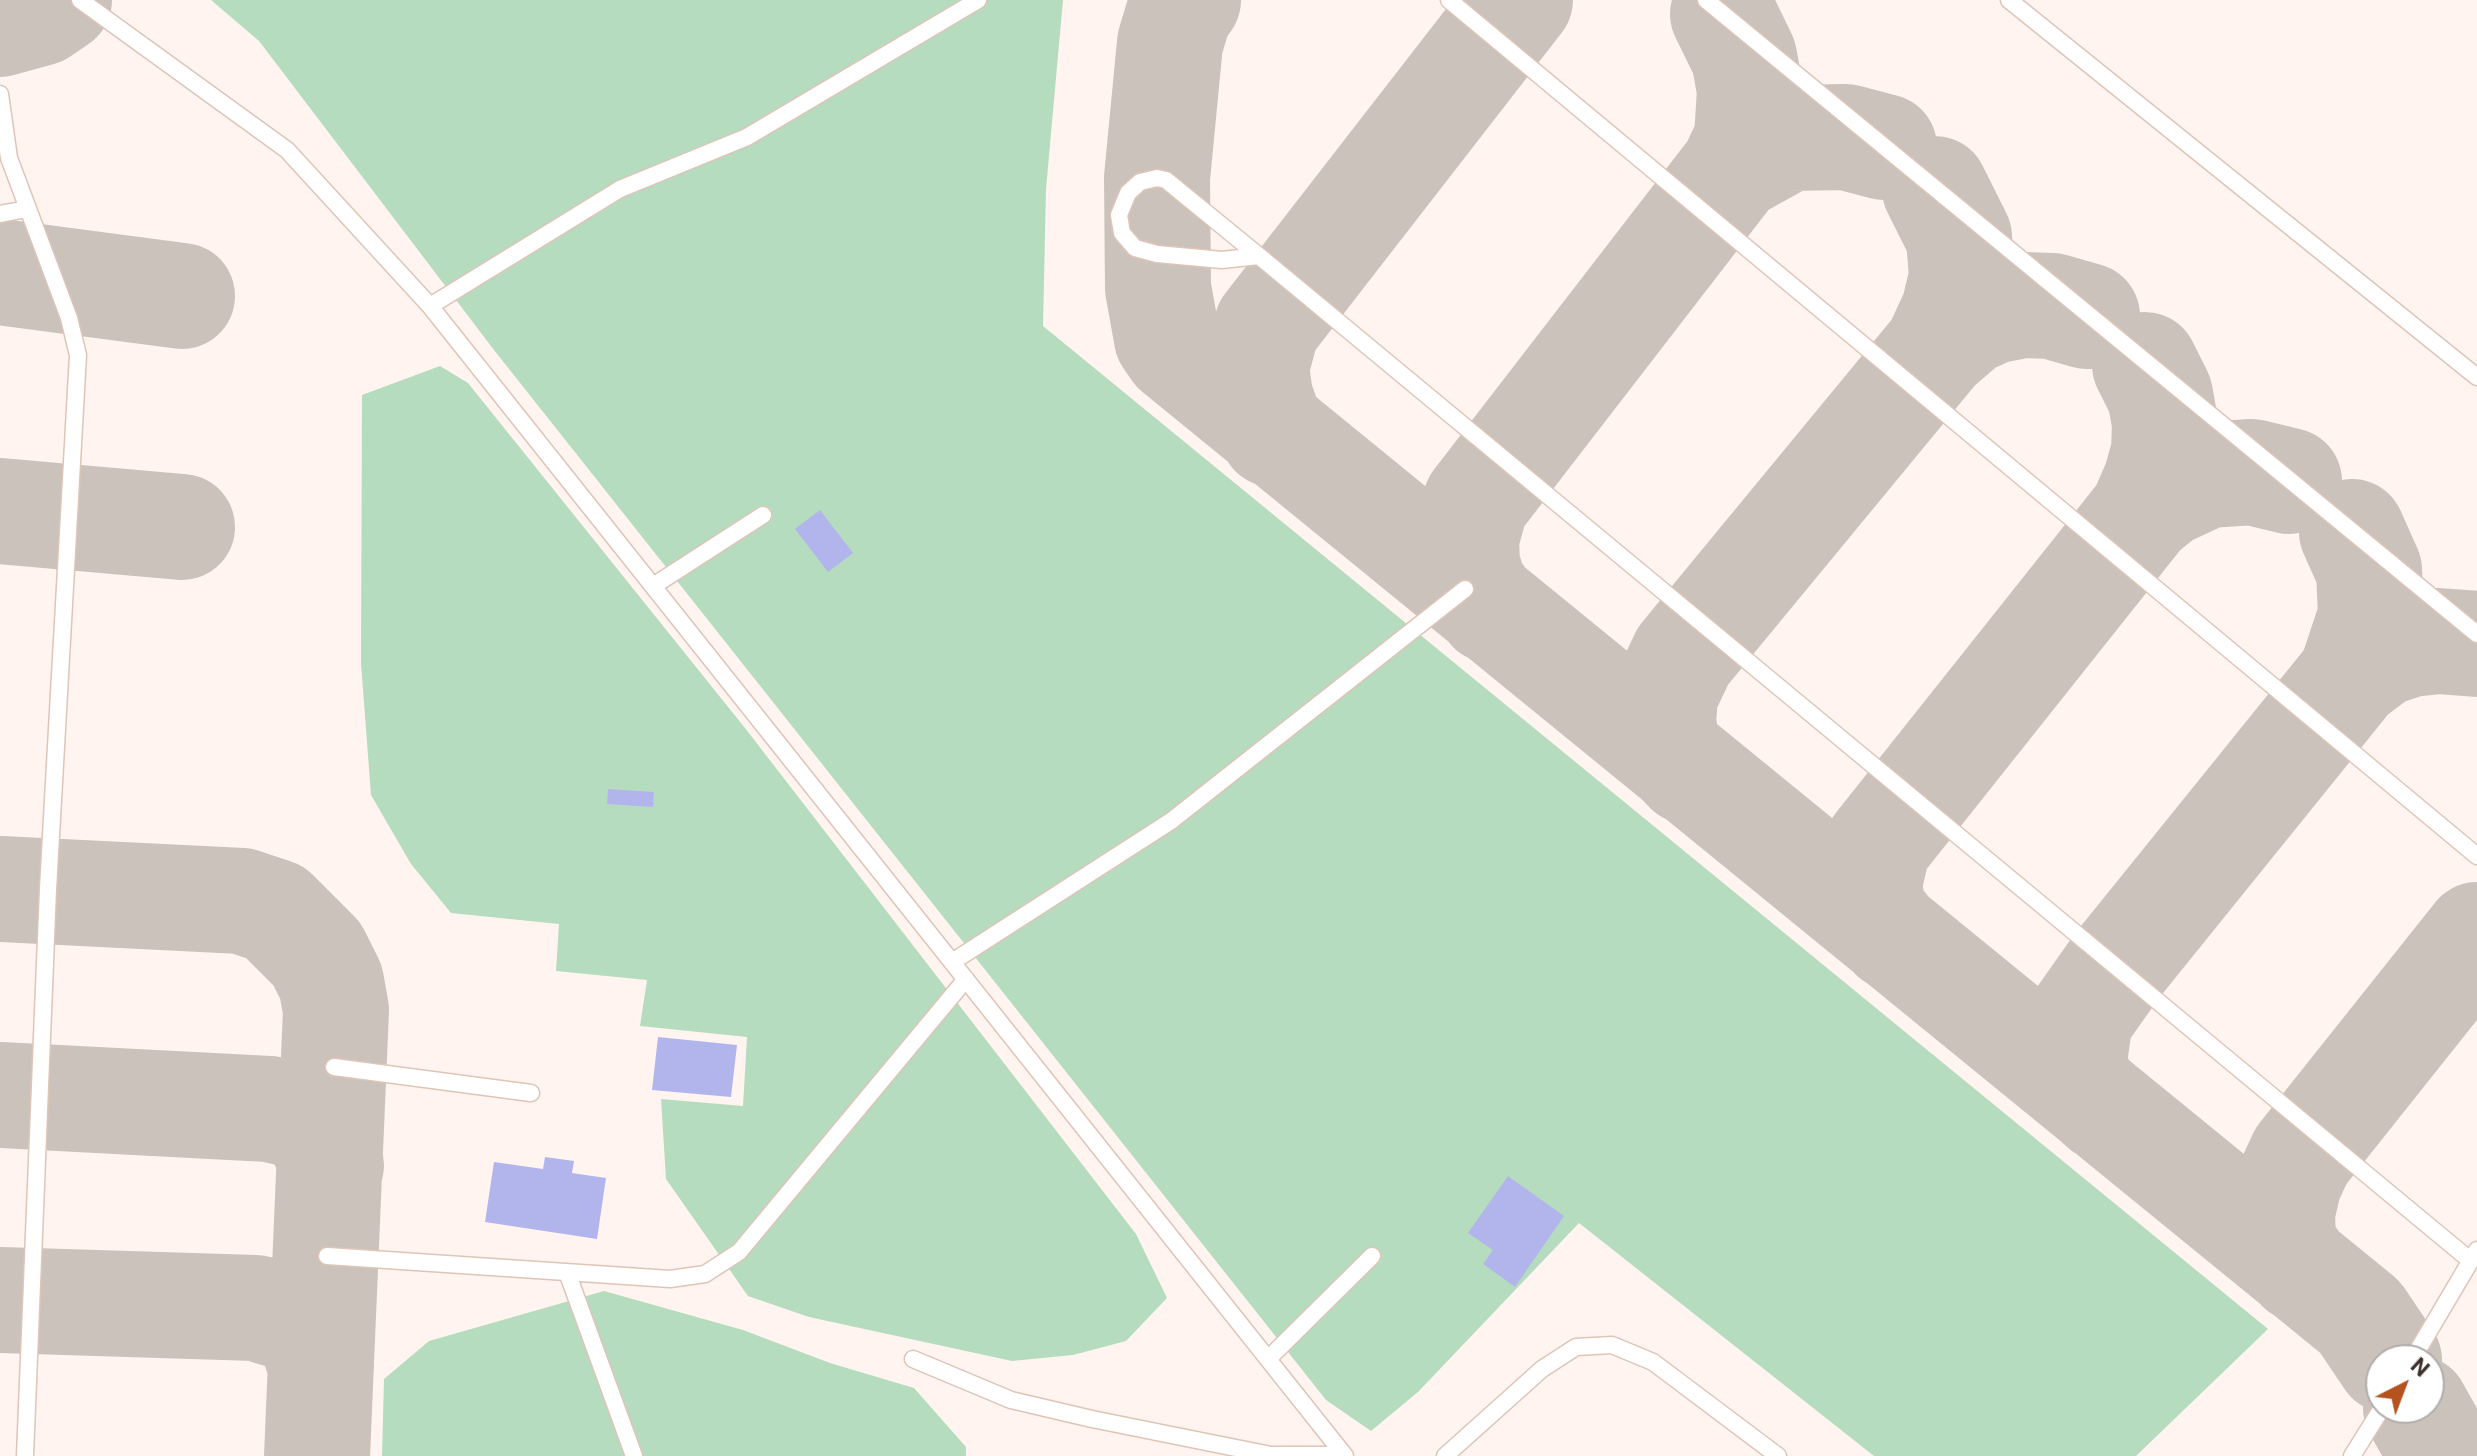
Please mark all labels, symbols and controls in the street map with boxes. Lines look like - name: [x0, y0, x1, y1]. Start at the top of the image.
- north arrow: [2365, 1344, 2445, 1424]
- text: N: [2406, 1353, 2434, 1382]

